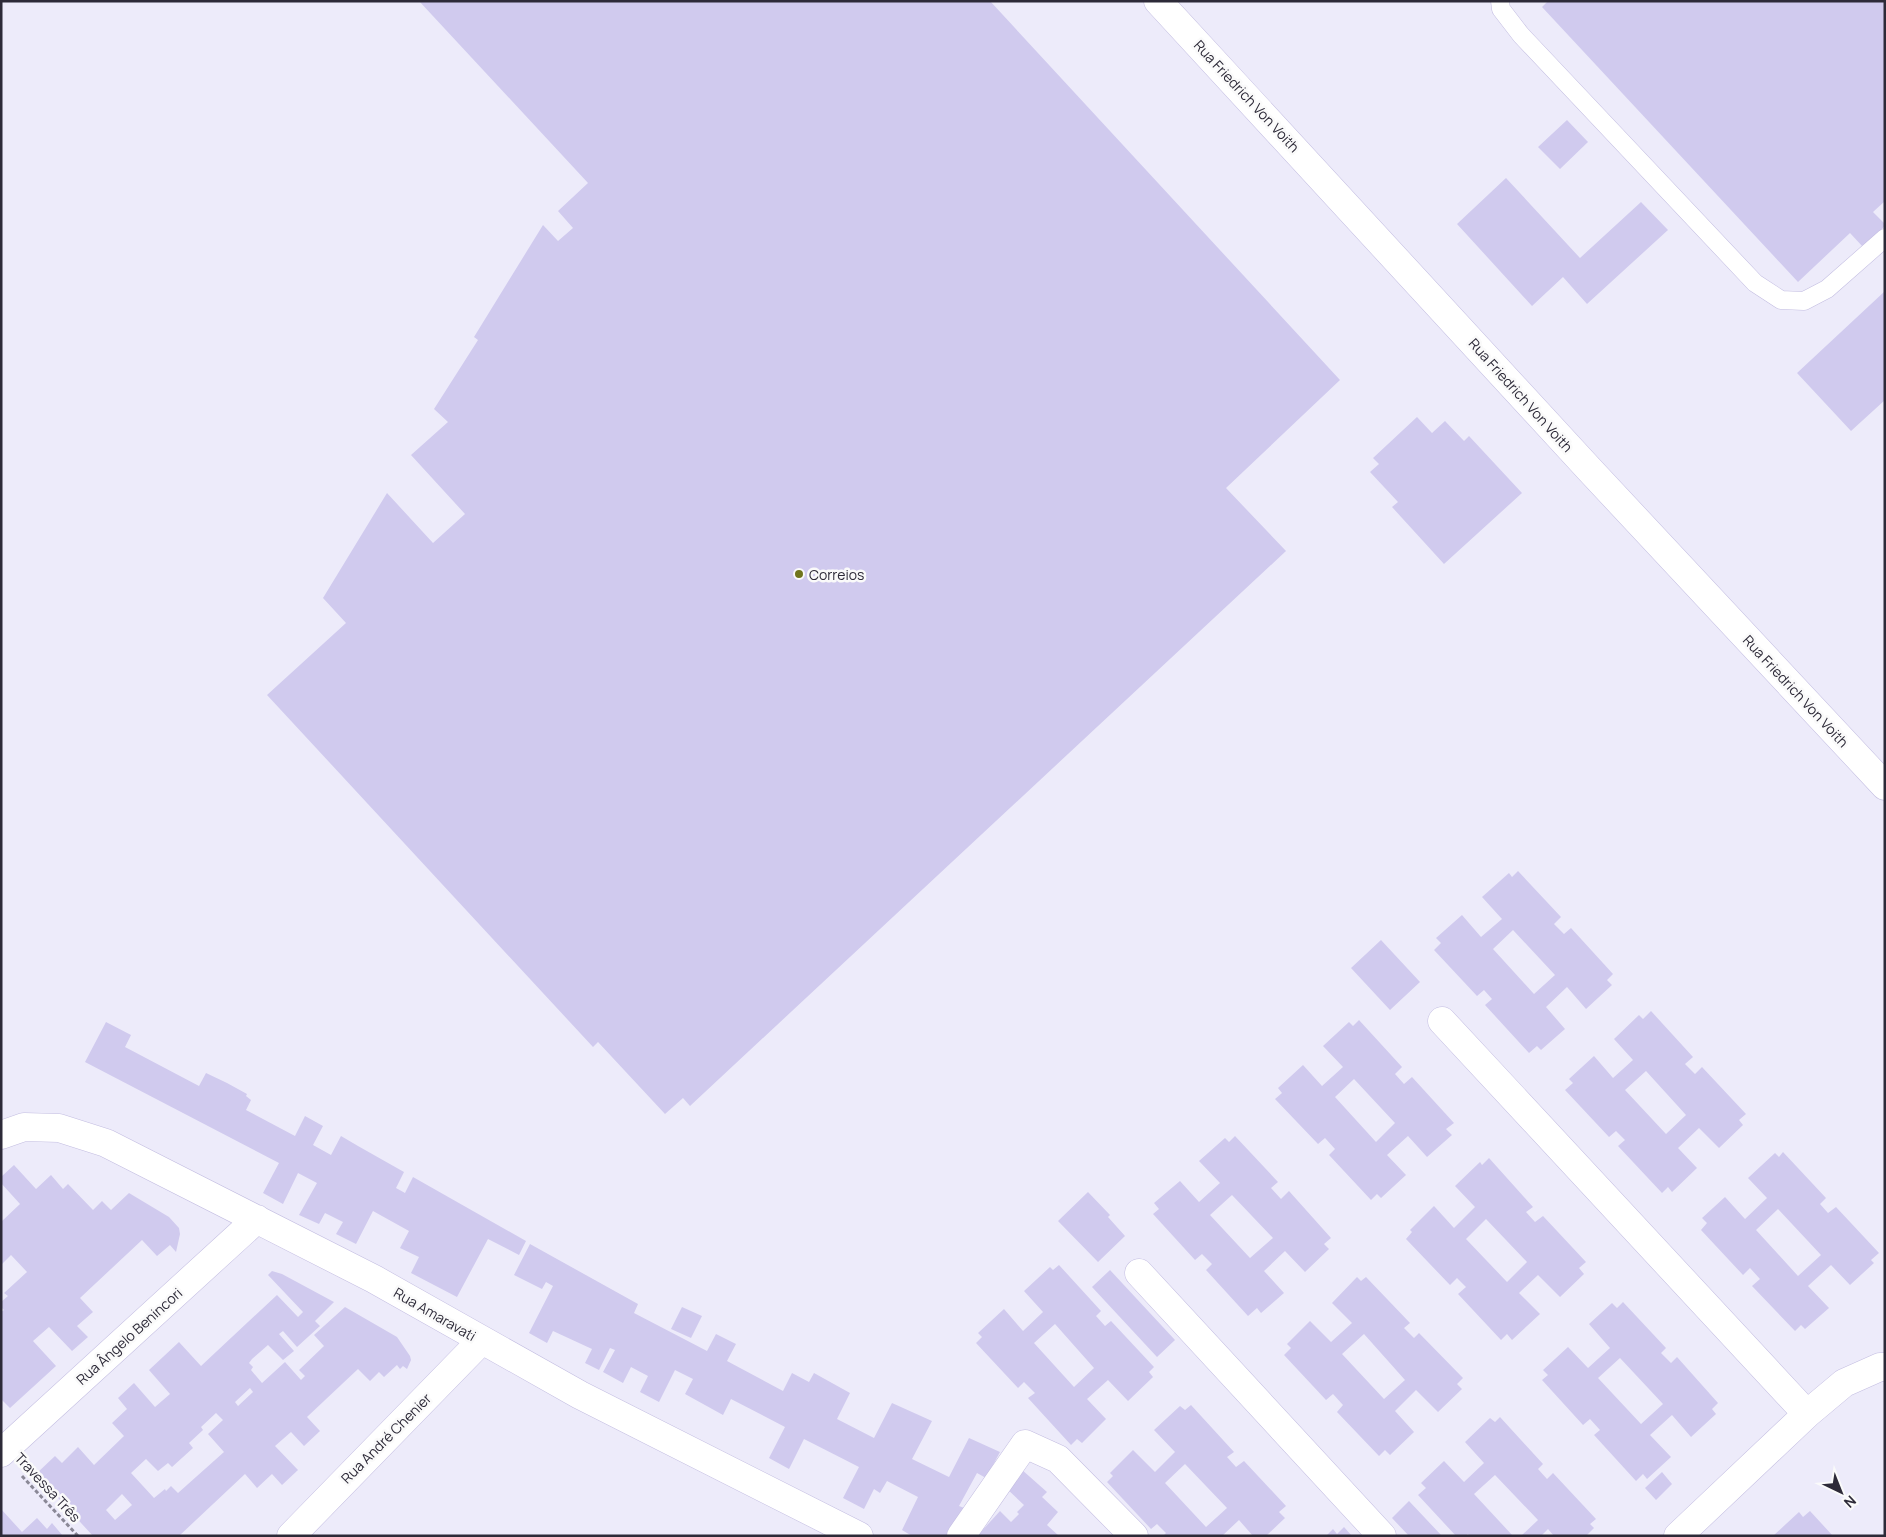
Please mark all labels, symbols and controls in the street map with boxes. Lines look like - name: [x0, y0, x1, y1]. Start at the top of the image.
- street label: Rua Friedrich Von Voith: [1190, 36, 1304, 156]
- street label: Rua Friedrich Von Voith: [1465, 334, 1577, 456]
- place label: Correios: [809, 565, 864, 584]
- marker: Correios: [793, 568, 805, 580]
- street label: Rua Friedrich Von Voith: [1739, 631, 1853, 751]
- street label: Rua Ângelo Benincori: [72, 1283, 186, 1389]
- street label: Rua Amaravati: [390, 1283, 480, 1345]
- street label: Rua André Chenier: [337, 1389, 435, 1487]
- street label: Travessa Três: [11, 1448, 85, 1526]
- north arrow: [1816, 1467, 1866, 1517]
- text: N: [1840, 1491, 1860, 1512]

